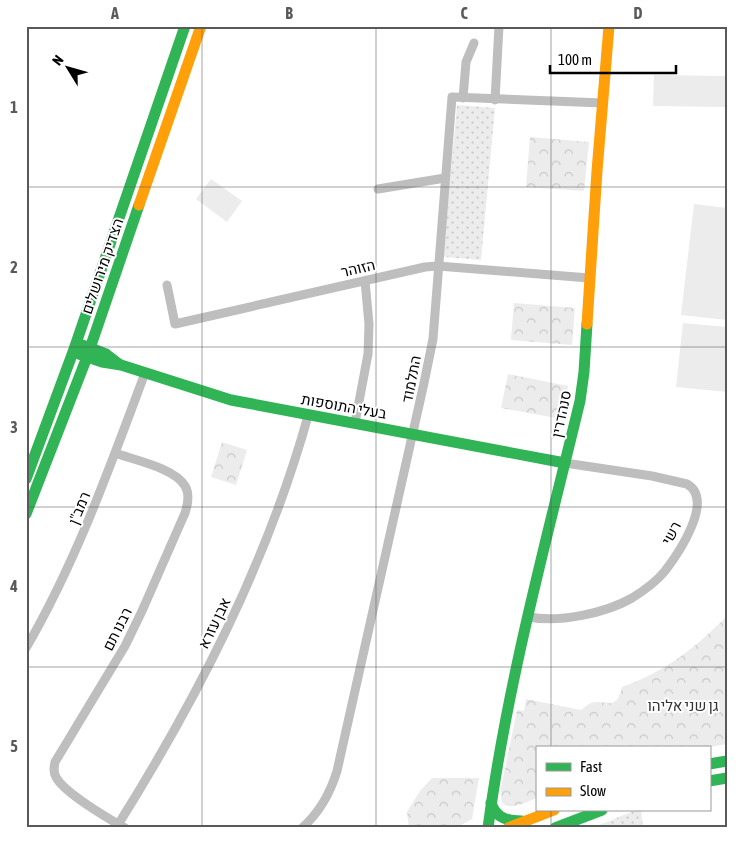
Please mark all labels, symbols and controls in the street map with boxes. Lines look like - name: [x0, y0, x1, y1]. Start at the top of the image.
- text: A: [110, 4, 119, 22]
- text: B: [285, 4, 293, 22]
- text: C: [460, 4, 468, 22]
- text: D: [634, 4, 643, 22]
- north arrow: [42, 42, 92, 92]
- scale bar: [550, 42, 677, 74]
- text: 100 m: [558, 51, 592, 68]
- text: N: [49, 52, 66, 68]
- text: 1: [10, 98, 18, 116]
- street label: הצדיק מירושלים: [78, 216, 126, 316]
- street label: הזוהר: [339, 256, 377, 280]
- text: 2: [10, 258, 18, 276]
- street label: התלמוד: [398, 354, 424, 404]
- street label: סנהדרין: [548, 389, 574, 439]
- street label: בעלי התוספות: [300, 390, 388, 422]
- text: 3: [10, 418, 18, 436]
- street label: רמב"ן: [65, 489, 93, 527]
- street label: רשי: [658, 519, 684, 547]
- text: 4: [9, 577, 18, 595]
- street label: אבן עזרא: [194, 595, 234, 651]
- street label: רבנו תם: [99, 605, 135, 653]
- park label: גן שני אליהו: [647, 697, 719, 714]
- text: 5: [10, 737, 18, 755]
- legend: [536, 746, 710, 812]
- text: Fast: [580, 758, 602, 775]
- text: Slow: [580, 782, 606, 799]

